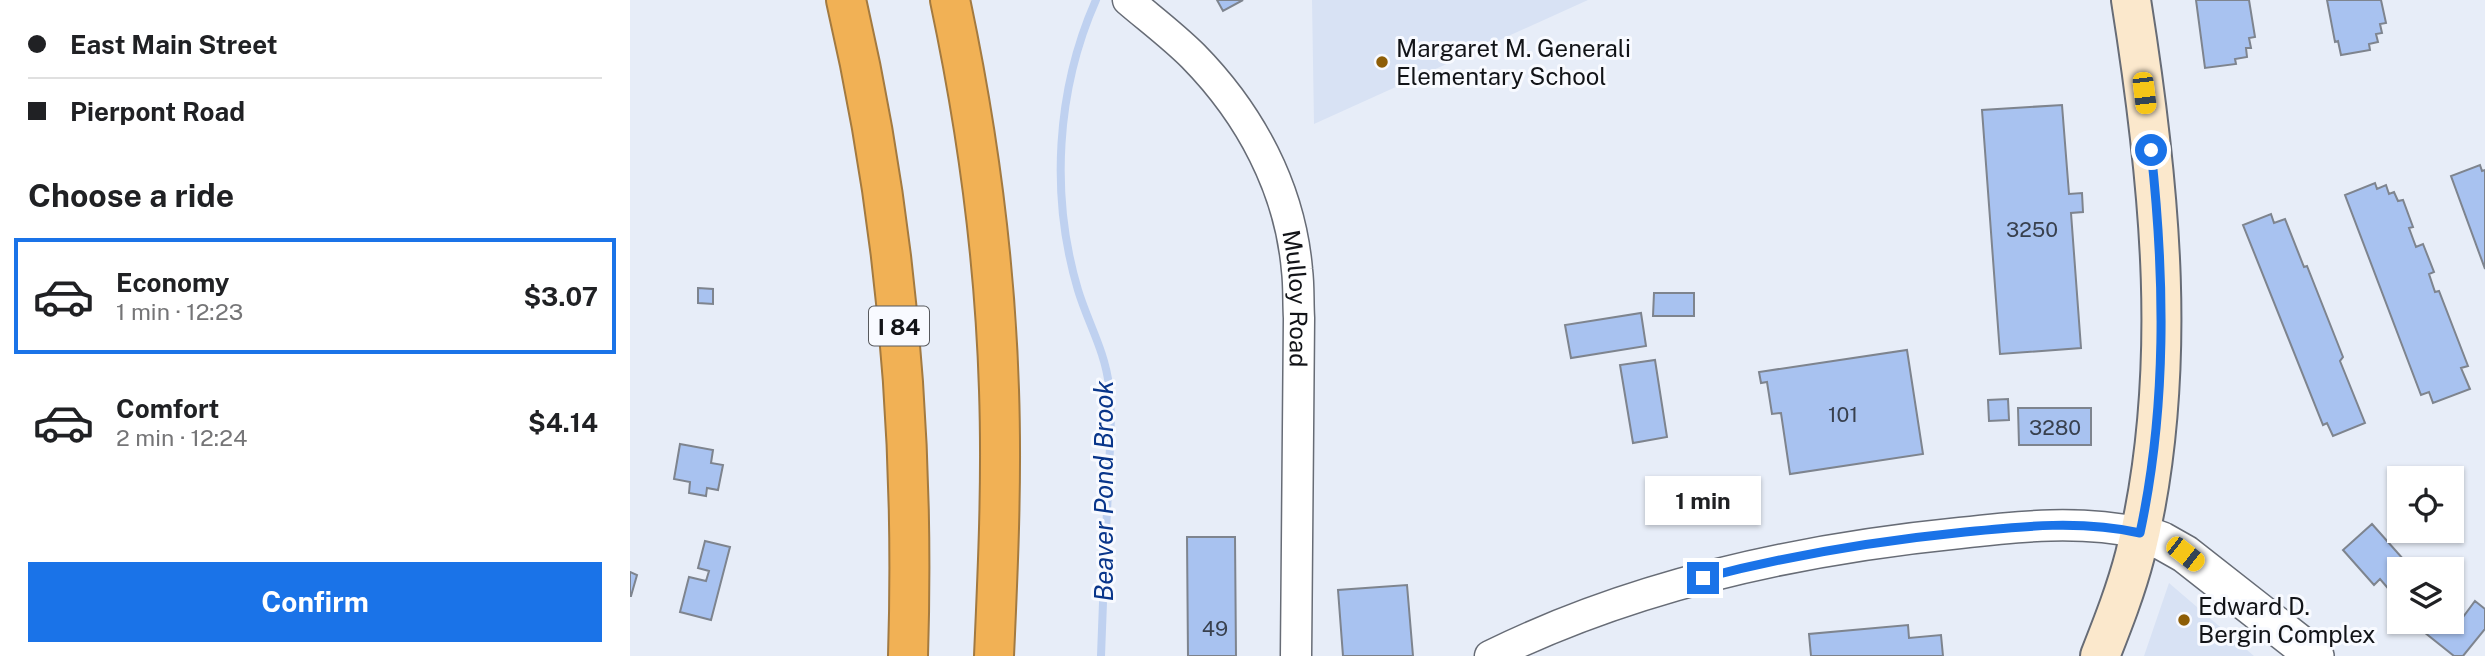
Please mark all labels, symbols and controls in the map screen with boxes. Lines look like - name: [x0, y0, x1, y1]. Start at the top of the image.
- text: East Main Street: [70, 29, 278, 60]
- place label: Margaret M. Generali Elementary School: [1396, 34, 1631, 90]
- marker: Margaret M. Generali Elementary School: [1374, 54, 1390, 70]
- car: [2132, 71, 2157, 115]
- text: Pierpont Road: [70, 96, 245, 127]
- route start: [2135, 134, 2167, 166]
- text: Choose a ride: [28, 177, 234, 214]
- house number: 3250: [2006, 217, 2058, 242]
- street label: Mulloy Road: [1277, 227, 1313, 367]
- icon: car: [32, 265, 95, 328]
- text: Economy: [116, 267, 229, 298]
- text: $3.07: [523, 281, 598, 312]
- text: 1 min · 12:23: [116, 298, 243, 325]
- road number: I 84: [869, 306, 929, 346]
- water label: Beaver Pond Brook: [1088, 380, 1119, 602]
- icon: car: [32, 391, 95, 454]
- text: Comfort: [116, 393, 219, 424]
- house number: 101: [1828, 402, 1858, 427]
- text: $4.14: [528, 407, 598, 438]
- house number: 3280: [2029, 415, 2081, 440]
- text: 2 min · 12:24: [116, 424, 248, 451]
- map controls: [2387, 466, 2464, 634]
- button: locate: [2387, 466, 2464, 543]
- callout: 1 min: [1645, 476, 1761, 526]
- text: 1 min: [1675, 487, 1731, 514]
- car: [2162, 533, 2209, 575]
- button: layers: [2387, 557, 2464, 634]
- button: Confirm: [28, 562, 602, 642]
- route end: [1687, 562, 1719, 594]
- place label: Edward D. Bergin Complex: [2198, 592, 2376, 648]
- marker: Edward D. Bergin Complex: [2176, 612, 2192, 628]
- house number: 49: [1202, 616, 1228, 641]

